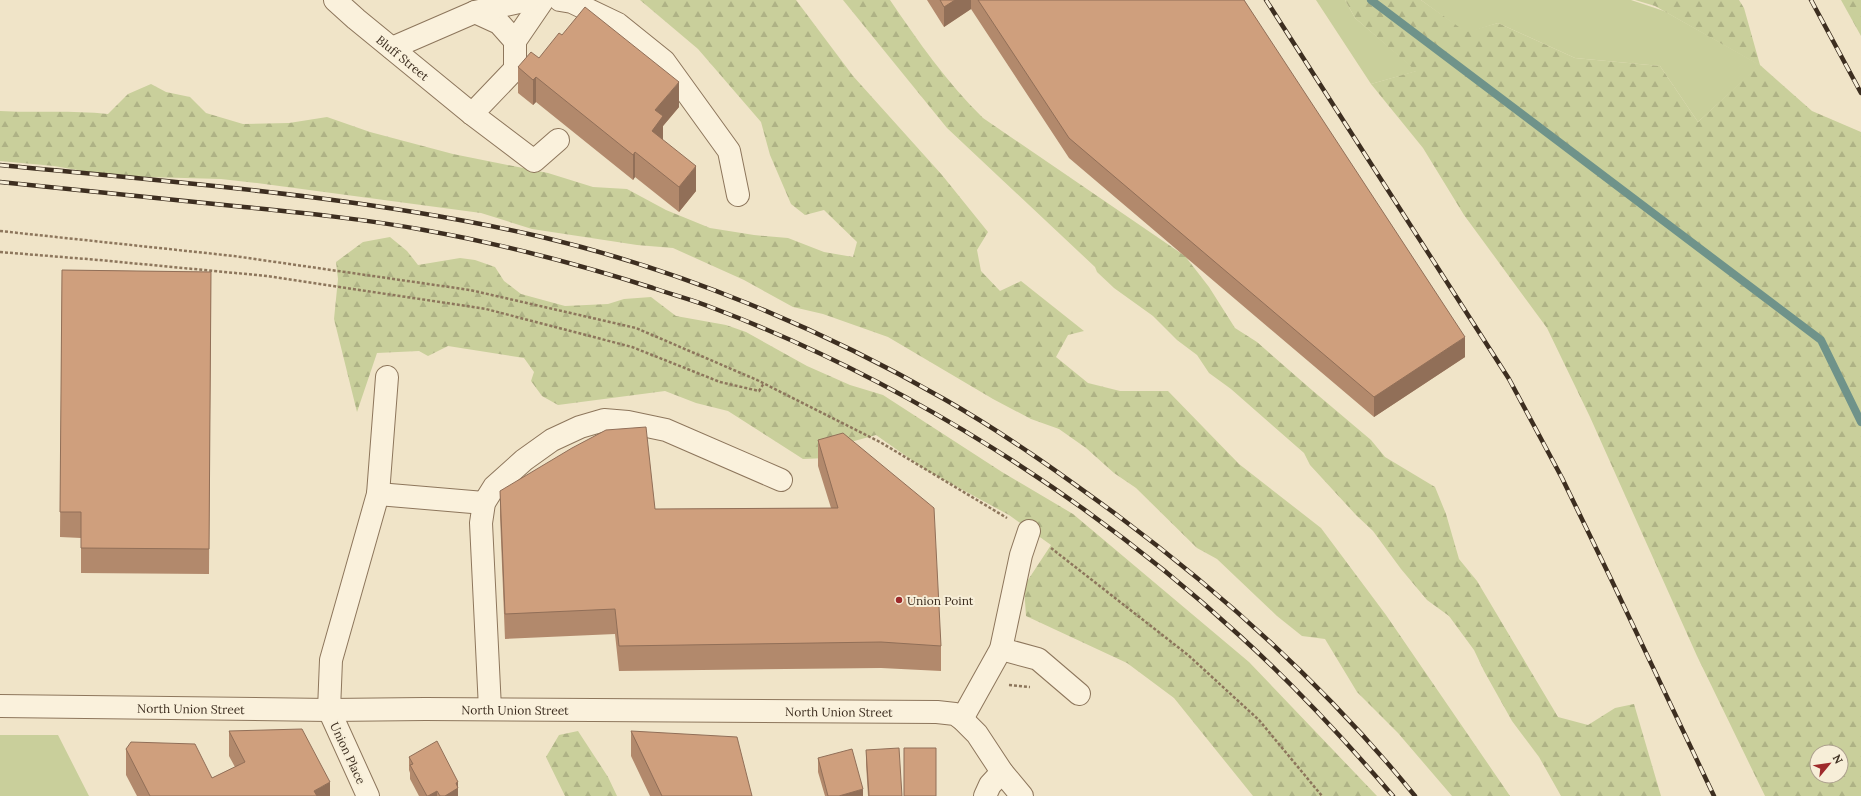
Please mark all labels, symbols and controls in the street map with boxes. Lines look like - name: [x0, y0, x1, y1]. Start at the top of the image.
- street label: Bluff Street: [374, 32, 432, 84]
- place label: Union Point: [907, 593, 974, 608]
- marker: Union Point: [894, 595, 904, 605]
- street label: North Union Street: [137, 700, 245, 716]
- street label: North Union Street: [461, 702, 569, 717]
- street label: North Union Street: [785, 704, 893, 719]
- street label: Union Place: [327, 720, 369, 787]
- north arrow: [1809, 744, 1849, 784]
- text: N: [1830, 752, 1846, 767]

